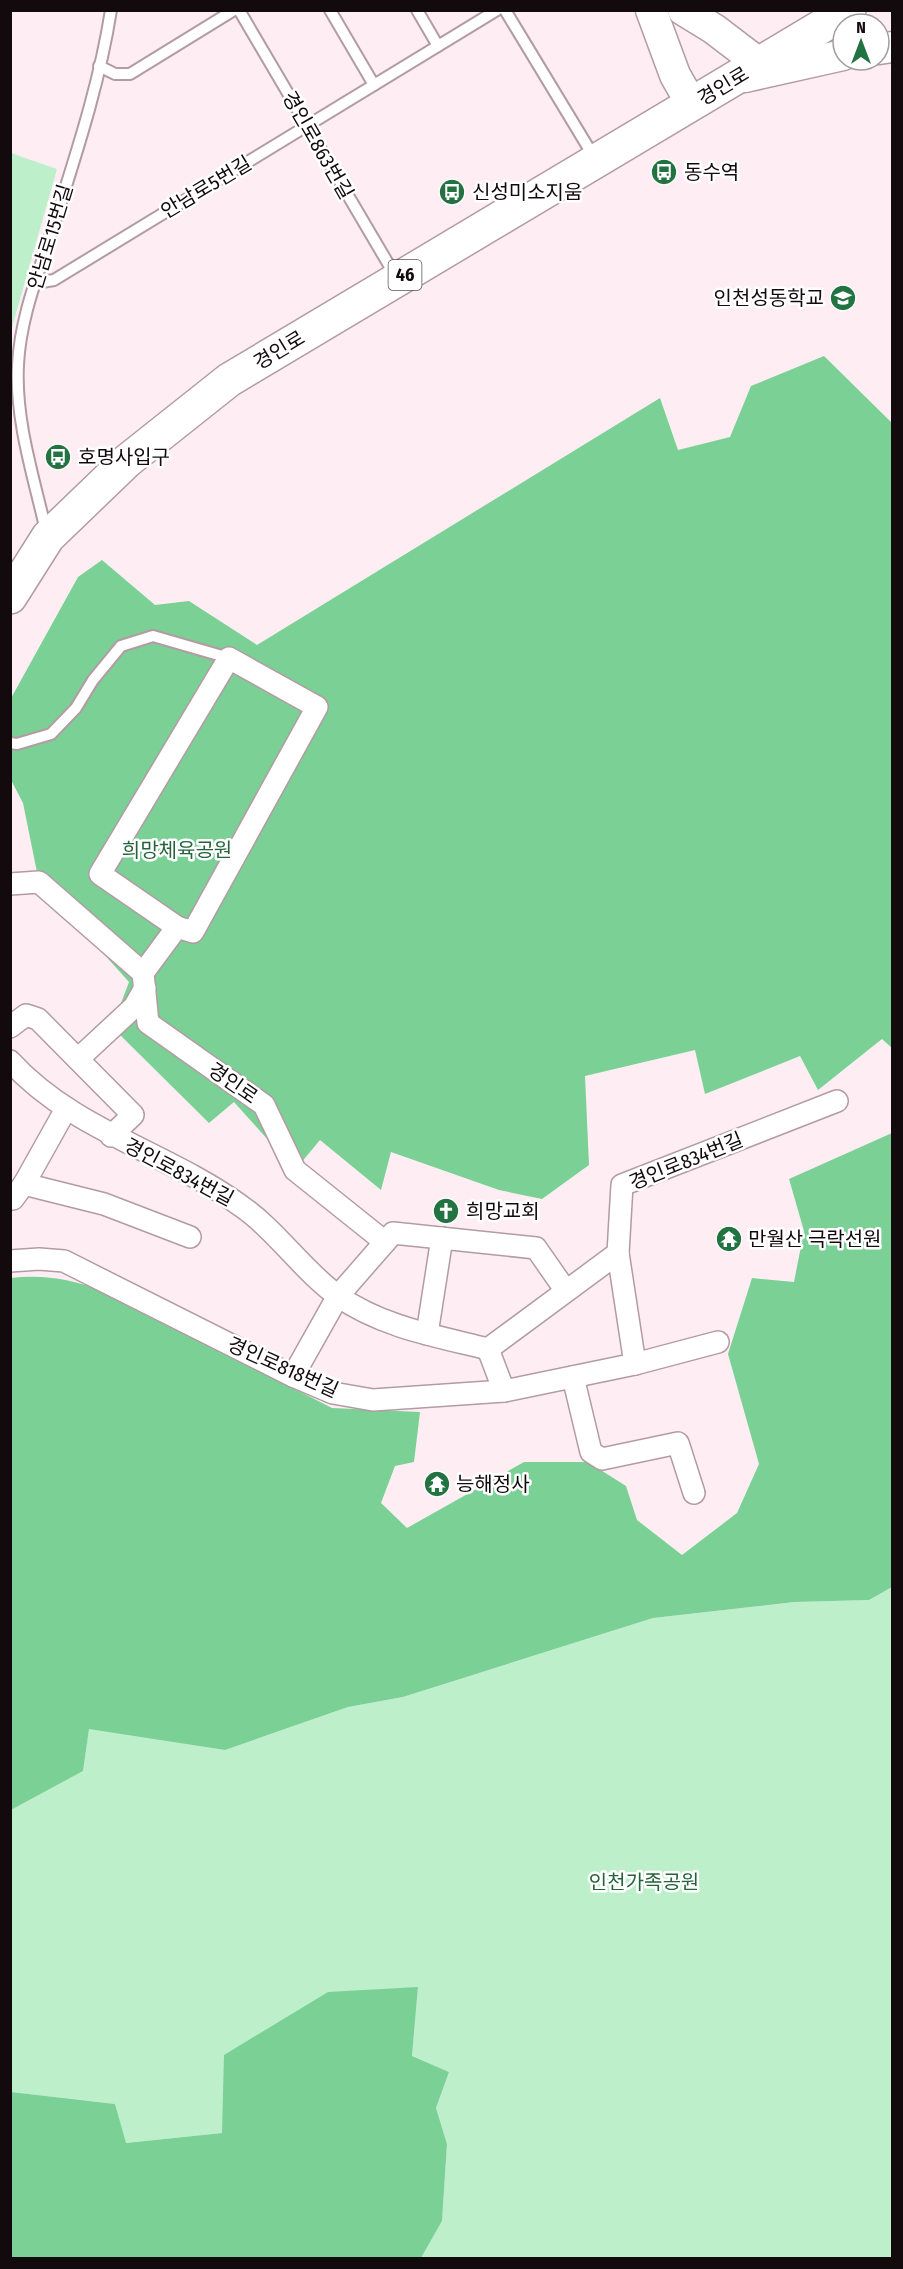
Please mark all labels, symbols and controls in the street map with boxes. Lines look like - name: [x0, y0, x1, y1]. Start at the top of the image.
- north arrow: [831, 12, 891, 72]
- text: N: [856, 18, 866, 37]
- street label: 경인로: [693, 61, 753, 111]
- street label: 경인로863번길: [277, 87, 359, 203]
- street label: 안남로5번길: [156, 151, 256, 223]
- bus stop icon: 동수역: [649, 157, 679, 187]
- place label: 동수역: [684, 160, 739, 184]
- bus stop icon: 신성미소지움: [437, 177, 467, 207]
- place label: 신성미소지움: [472, 180, 582, 204]
- street label: 안남로15번길: [23, 181, 77, 293]
- road number: 46: [388, 260, 422, 290]
- school or university icon: 인천성동학교: [828, 283, 858, 313]
- place label: 인천성동학교: [714, 286, 824, 310]
- street label: 경인로: [249, 325, 309, 375]
- bus stop icon: 호명사입구: [43, 442, 73, 472]
- place label: 호명사입구: [78, 445, 170, 469]
- park label: 희망체육공원: [122, 838, 232, 862]
- street label: 경인로: [204, 1057, 262, 1109]
- street label: 경인로834번길: [626, 1127, 746, 1195]
- street label: 경인로834번길: [120, 1133, 238, 1211]
- church icon: 희망교회: [431, 1196, 461, 1226]
- place label: 희망교회: [466, 1199, 540, 1223]
- temple icon: 만월산 극락선원: [714, 1224, 744, 1254]
- place label: 만월산 극락선원: [748, 1227, 882, 1251]
- street label: 경인로818번길: [224, 1332, 342, 1402]
- temple icon: 능해정사: [422, 1469, 452, 1499]
- place label: 능해정사: [456, 1472, 530, 1496]
- park label: 인천가족공원: [589, 1870, 699, 1894]

